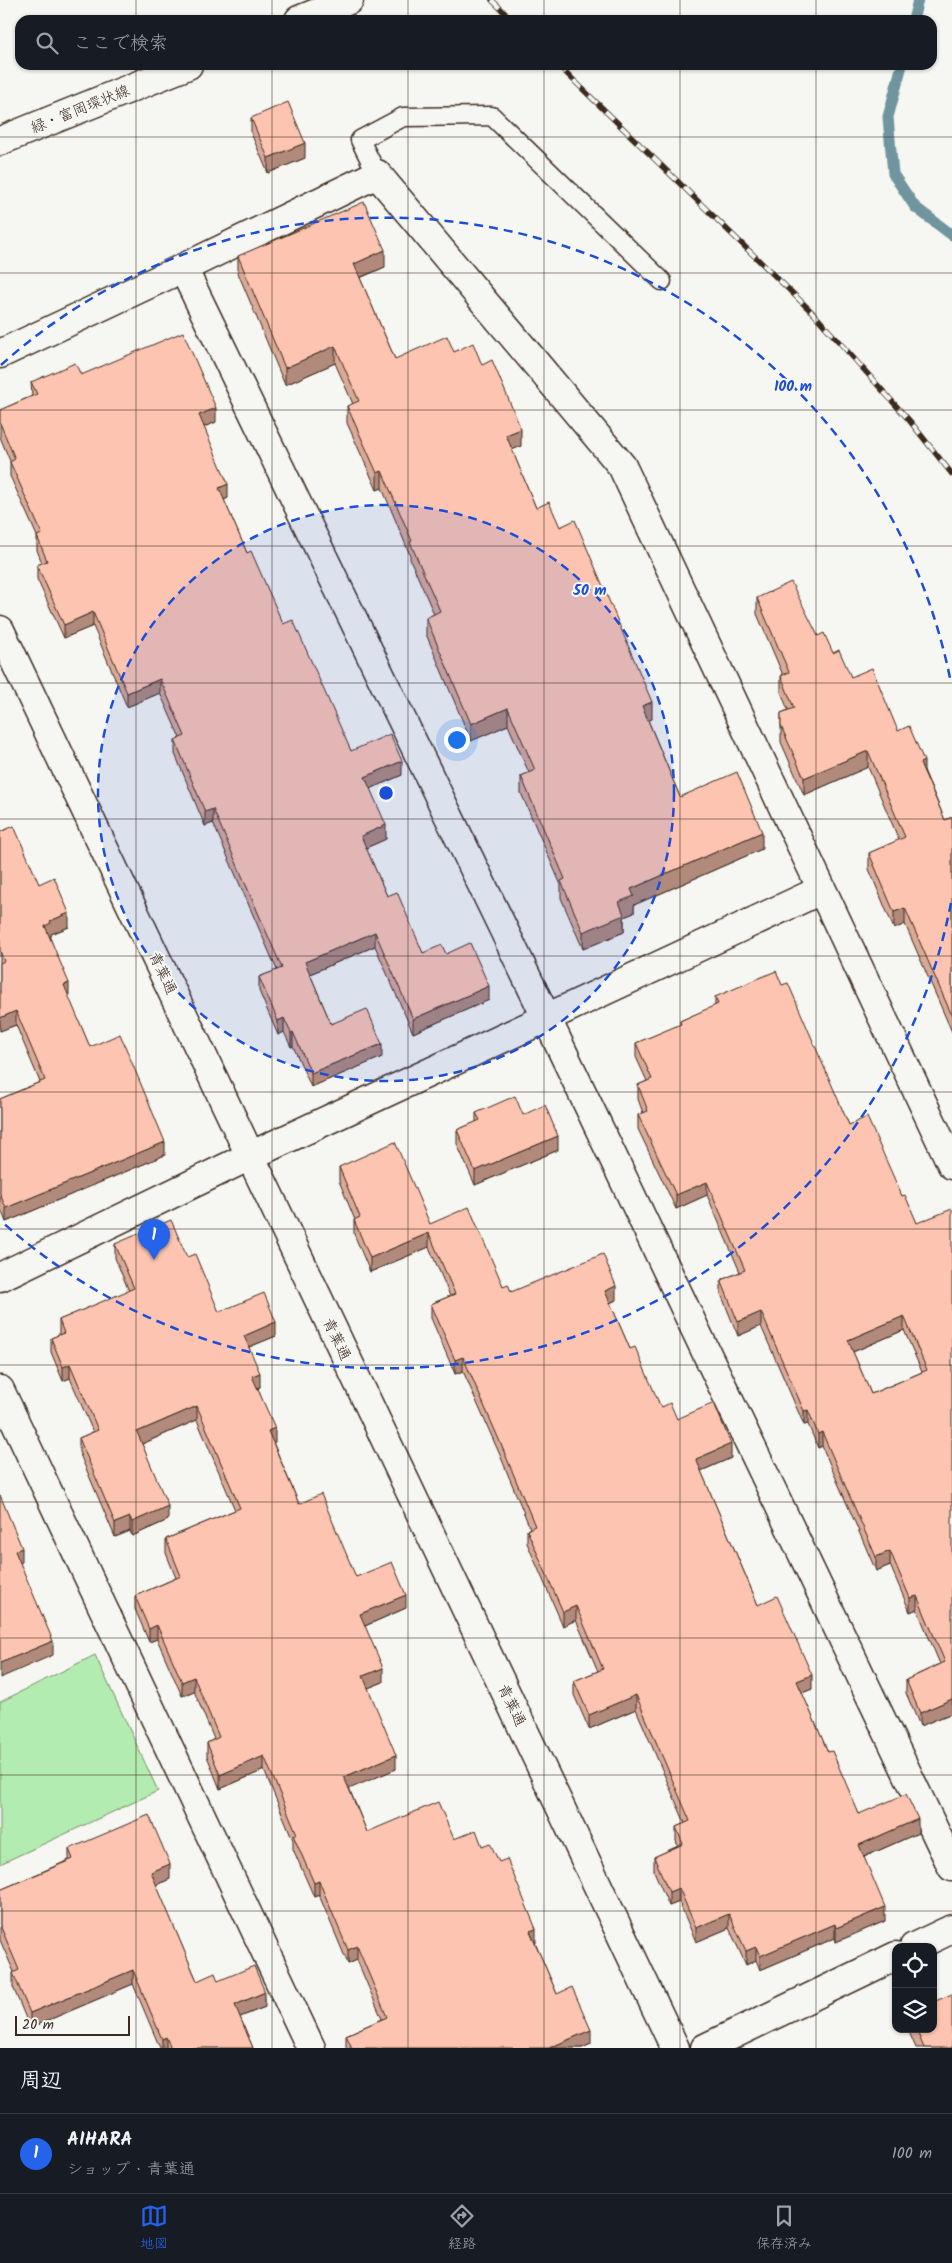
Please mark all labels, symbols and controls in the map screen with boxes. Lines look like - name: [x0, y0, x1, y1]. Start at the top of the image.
- search box: [15, 15, 937, 70]
- icon: search: [33, 29, 61, 57]
- text: ここで検索: [73, 29, 168, 59]
- street label: 緑・富岡環状線: [27, 79, 134, 141]
- text: 100 m: [774, 375, 812, 399]
- text: 50 m: [572, 579, 607, 603]
- your location: [444, 727, 470, 753]
- centre of rings: [377, 784, 395, 802]
- street label: 青葉通: [142, 948, 182, 999]
- pin: 1: [138, 1219, 170, 1260]
- street label: 青葉通: [315, 1314, 357, 1365]
- street label: 青葉通: [490, 1680, 532, 1731]
- map controls: [892, 1943, 937, 2033]
- button: locate: [892, 1943, 937, 1988]
- button: layers: [892, 1988, 937, 2033]
- scale bar: [15, 2013, 130, 2036]
- text: 20 m: [22, 2014, 54, 2036]
- text: 周辺: [20, 2065, 62, 2098]
- text: AIHARA: [67, 2125, 133, 2155]
- text: 1: [34, 2141, 38, 2166]
- text: 100 m: [892, 2141, 932, 2166]
- text: ショップ · 青葉通: [67, 2157, 195, 2182]
- tab: 地図: [140, 2202, 168, 2255]
- tab: 経路: [448, 2202, 476, 2255]
- tab: 保存済み: [756, 2202, 812, 2255]

